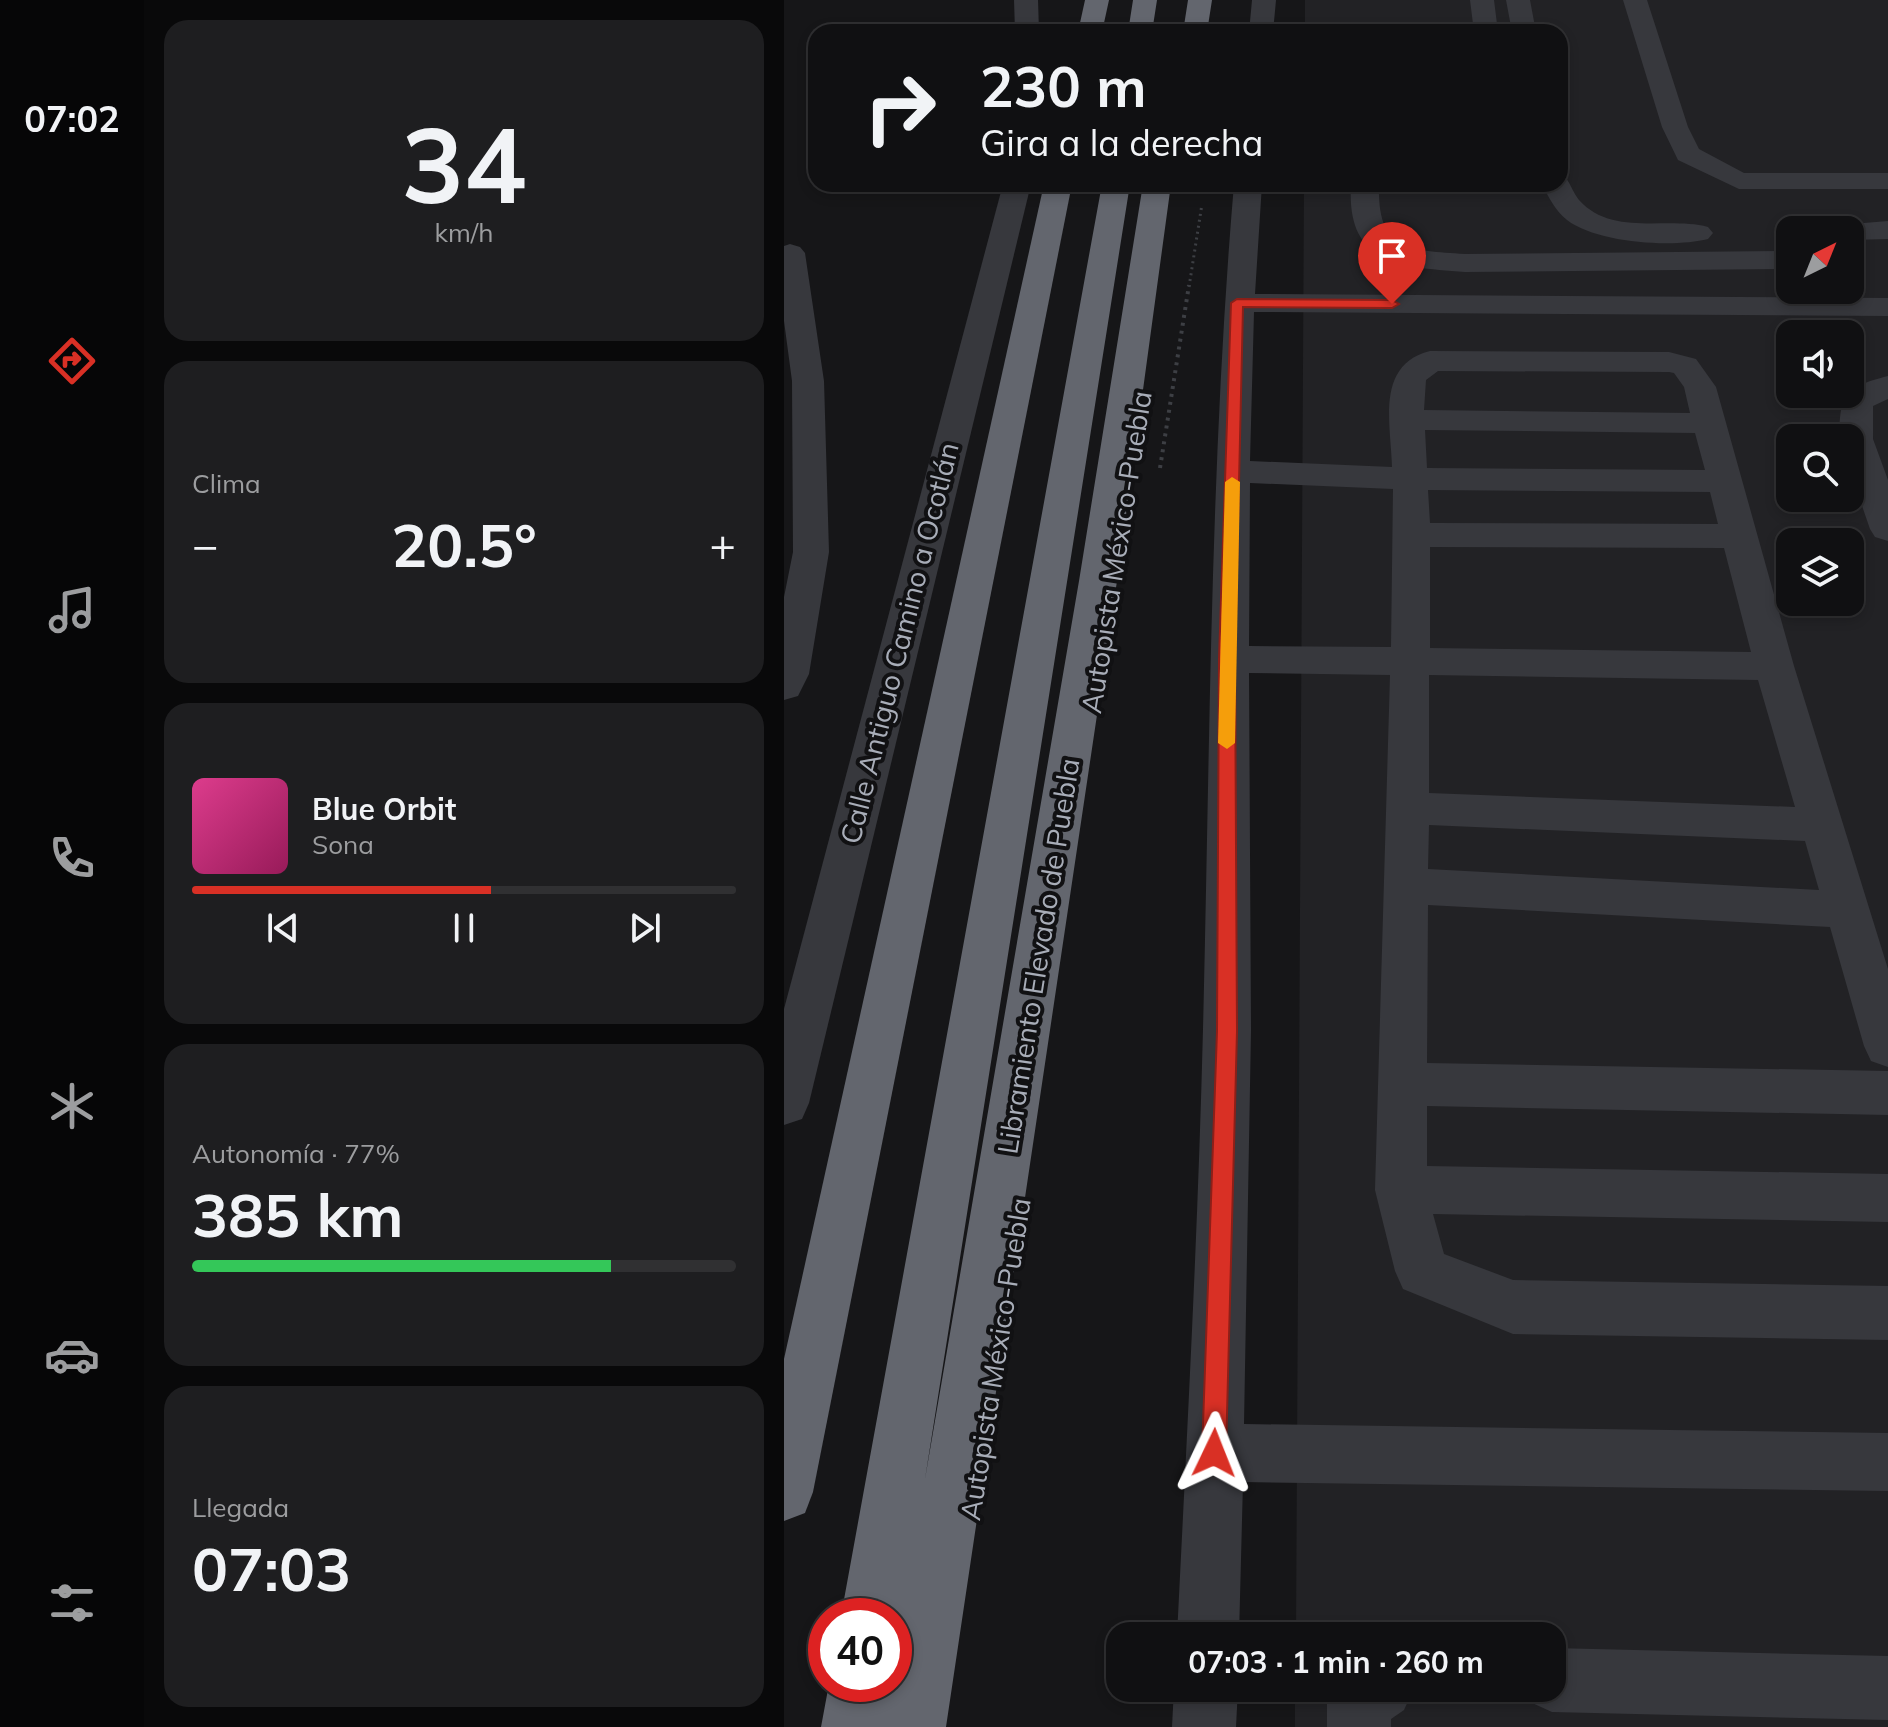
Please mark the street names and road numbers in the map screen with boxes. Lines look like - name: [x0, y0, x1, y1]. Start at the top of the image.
- street label: Autopista México-Puebla: [1073, 388, 1159, 716]
- street label: Calle Antiguo Camino a Ocotlán: [832, 439, 966, 847]
- street label: Libramiento Elevado de Puebla: [989, 756, 1087, 1156]
- street label: Autopista México-Puebla: [952, 1195, 1038, 1523]

